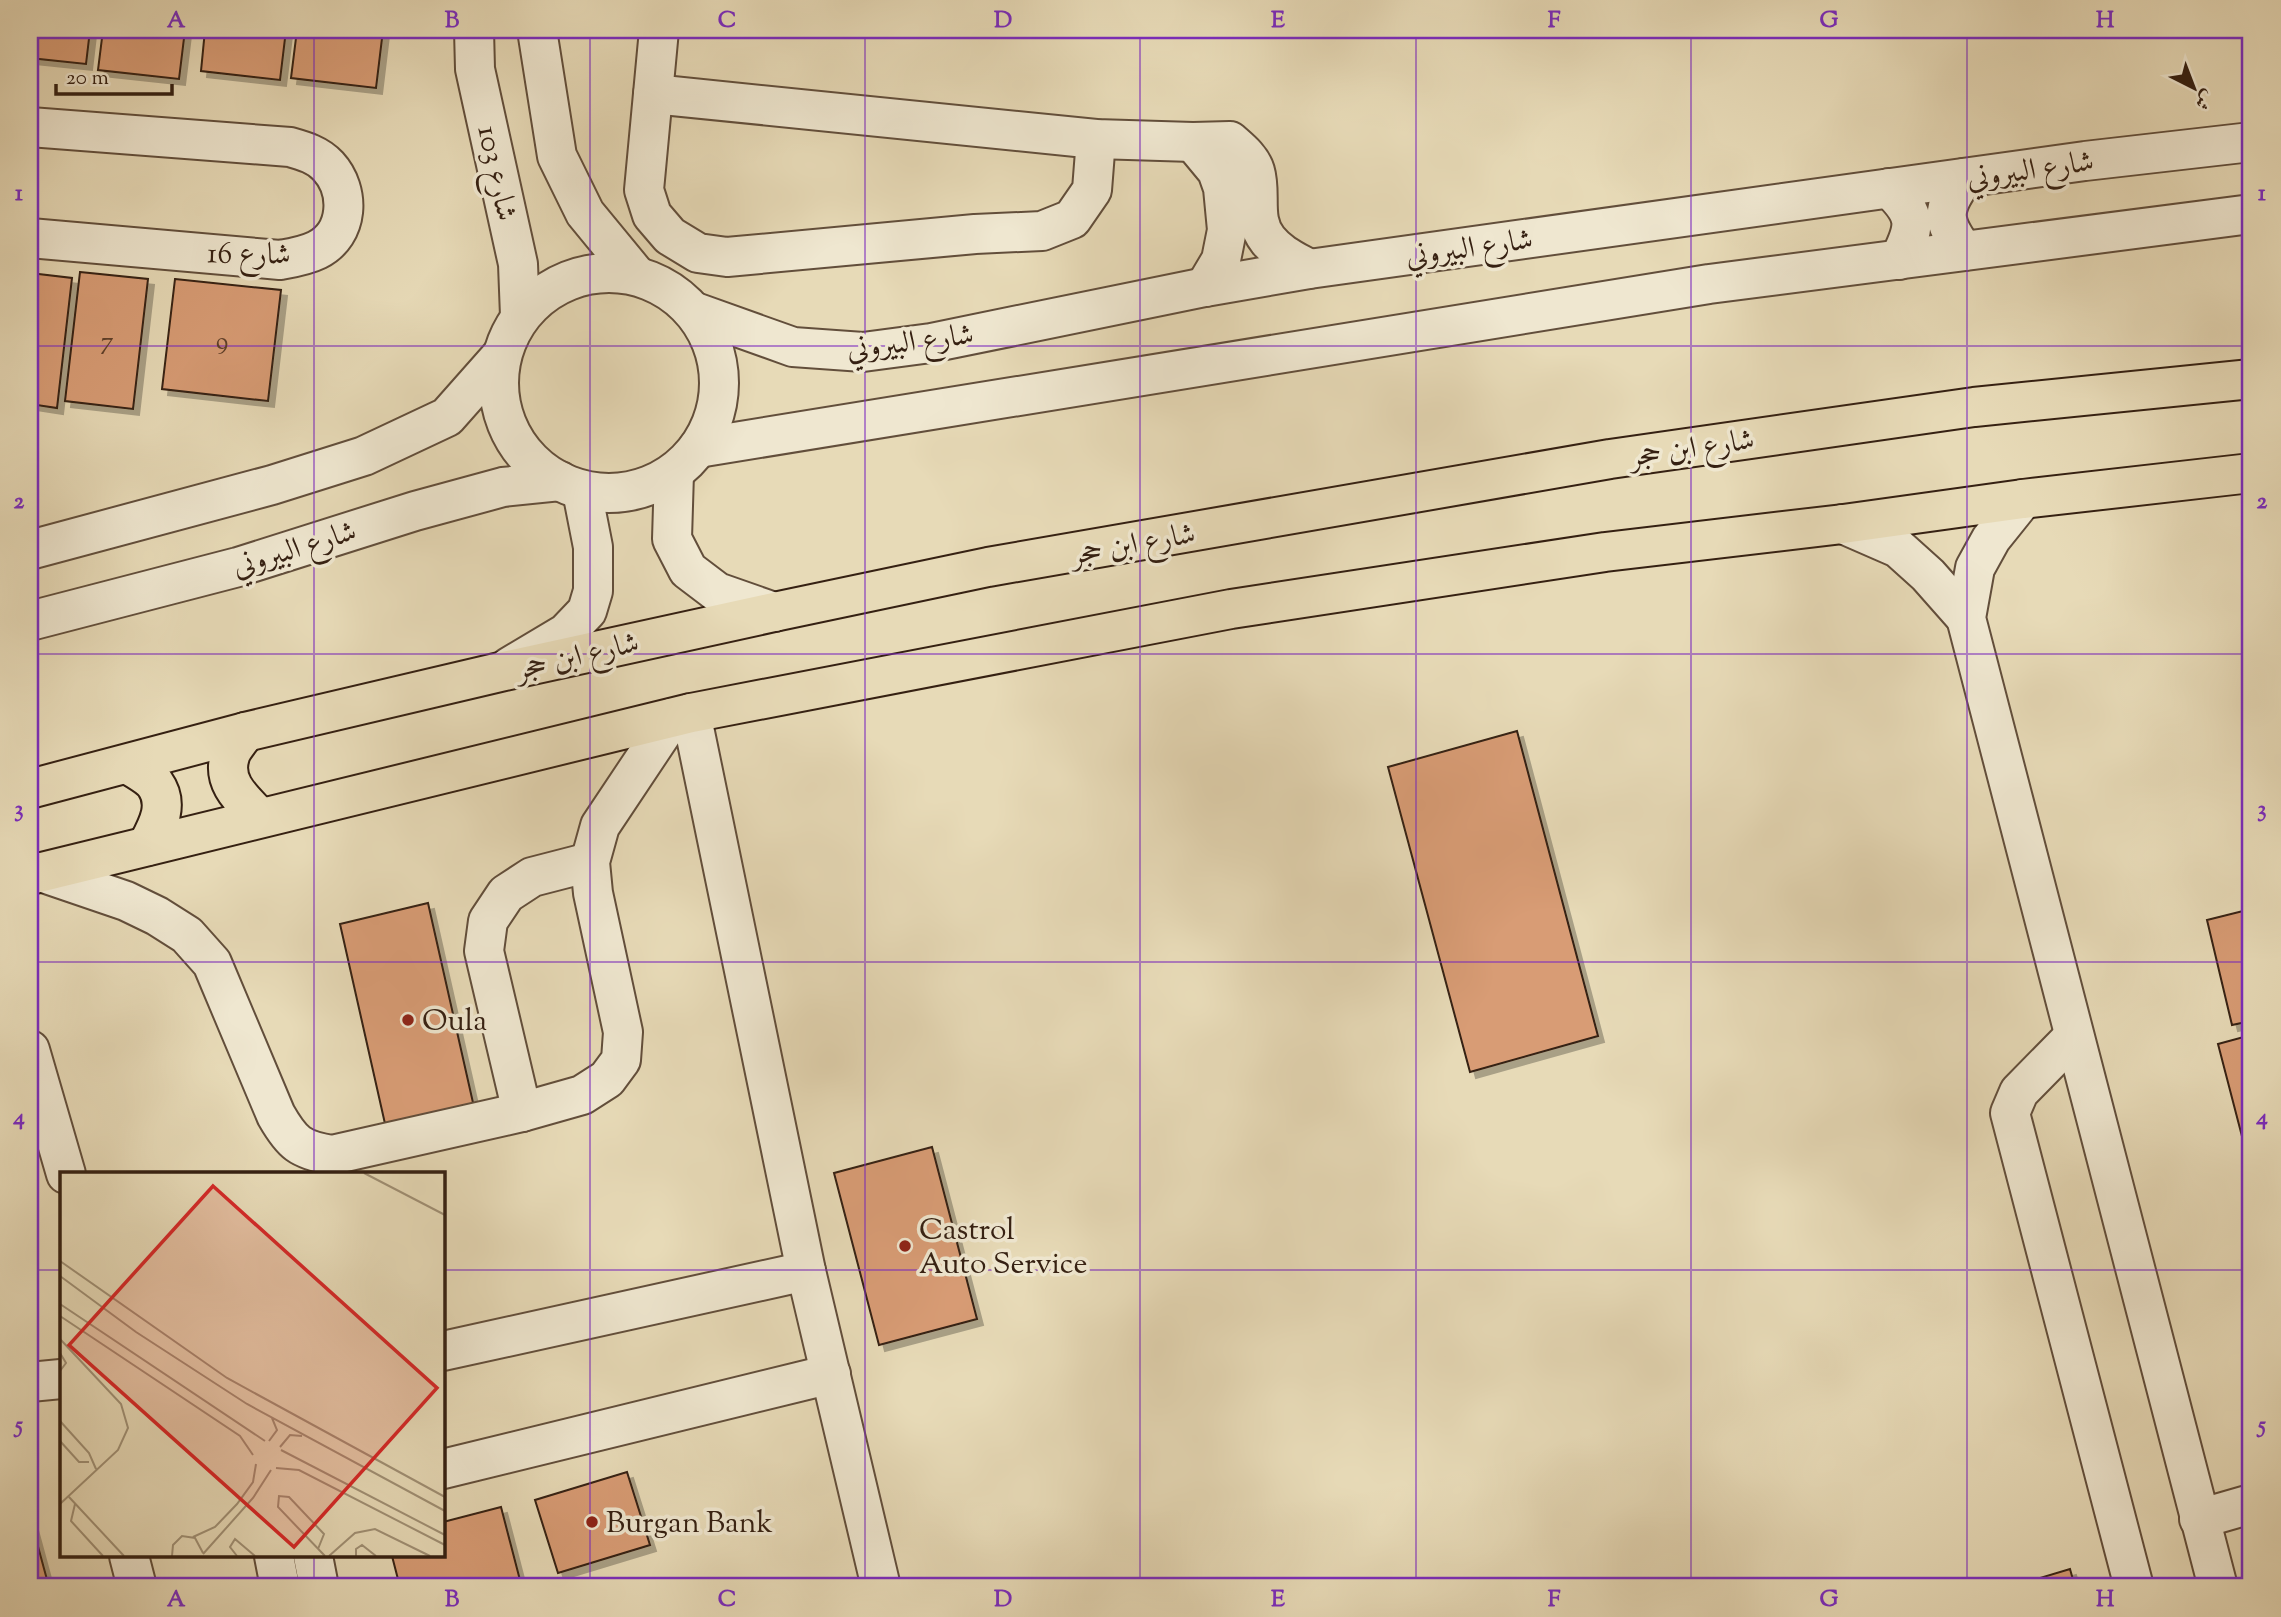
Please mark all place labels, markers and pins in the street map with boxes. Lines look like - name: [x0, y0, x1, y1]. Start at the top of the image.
- place label: Oula: [422, 1001, 487, 1044]
- marker: Oula: [400, 1012, 416, 1028]
- place label: Castrol Auto Service: [919, 1210, 1087, 1287]
- marker: Castrol Auto Service: [897, 1238, 913, 1254]
- place label: Burgan Bank: [606, 1503, 773, 1546]
- marker: Burgan Bank: [584, 1514, 600, 1530]

